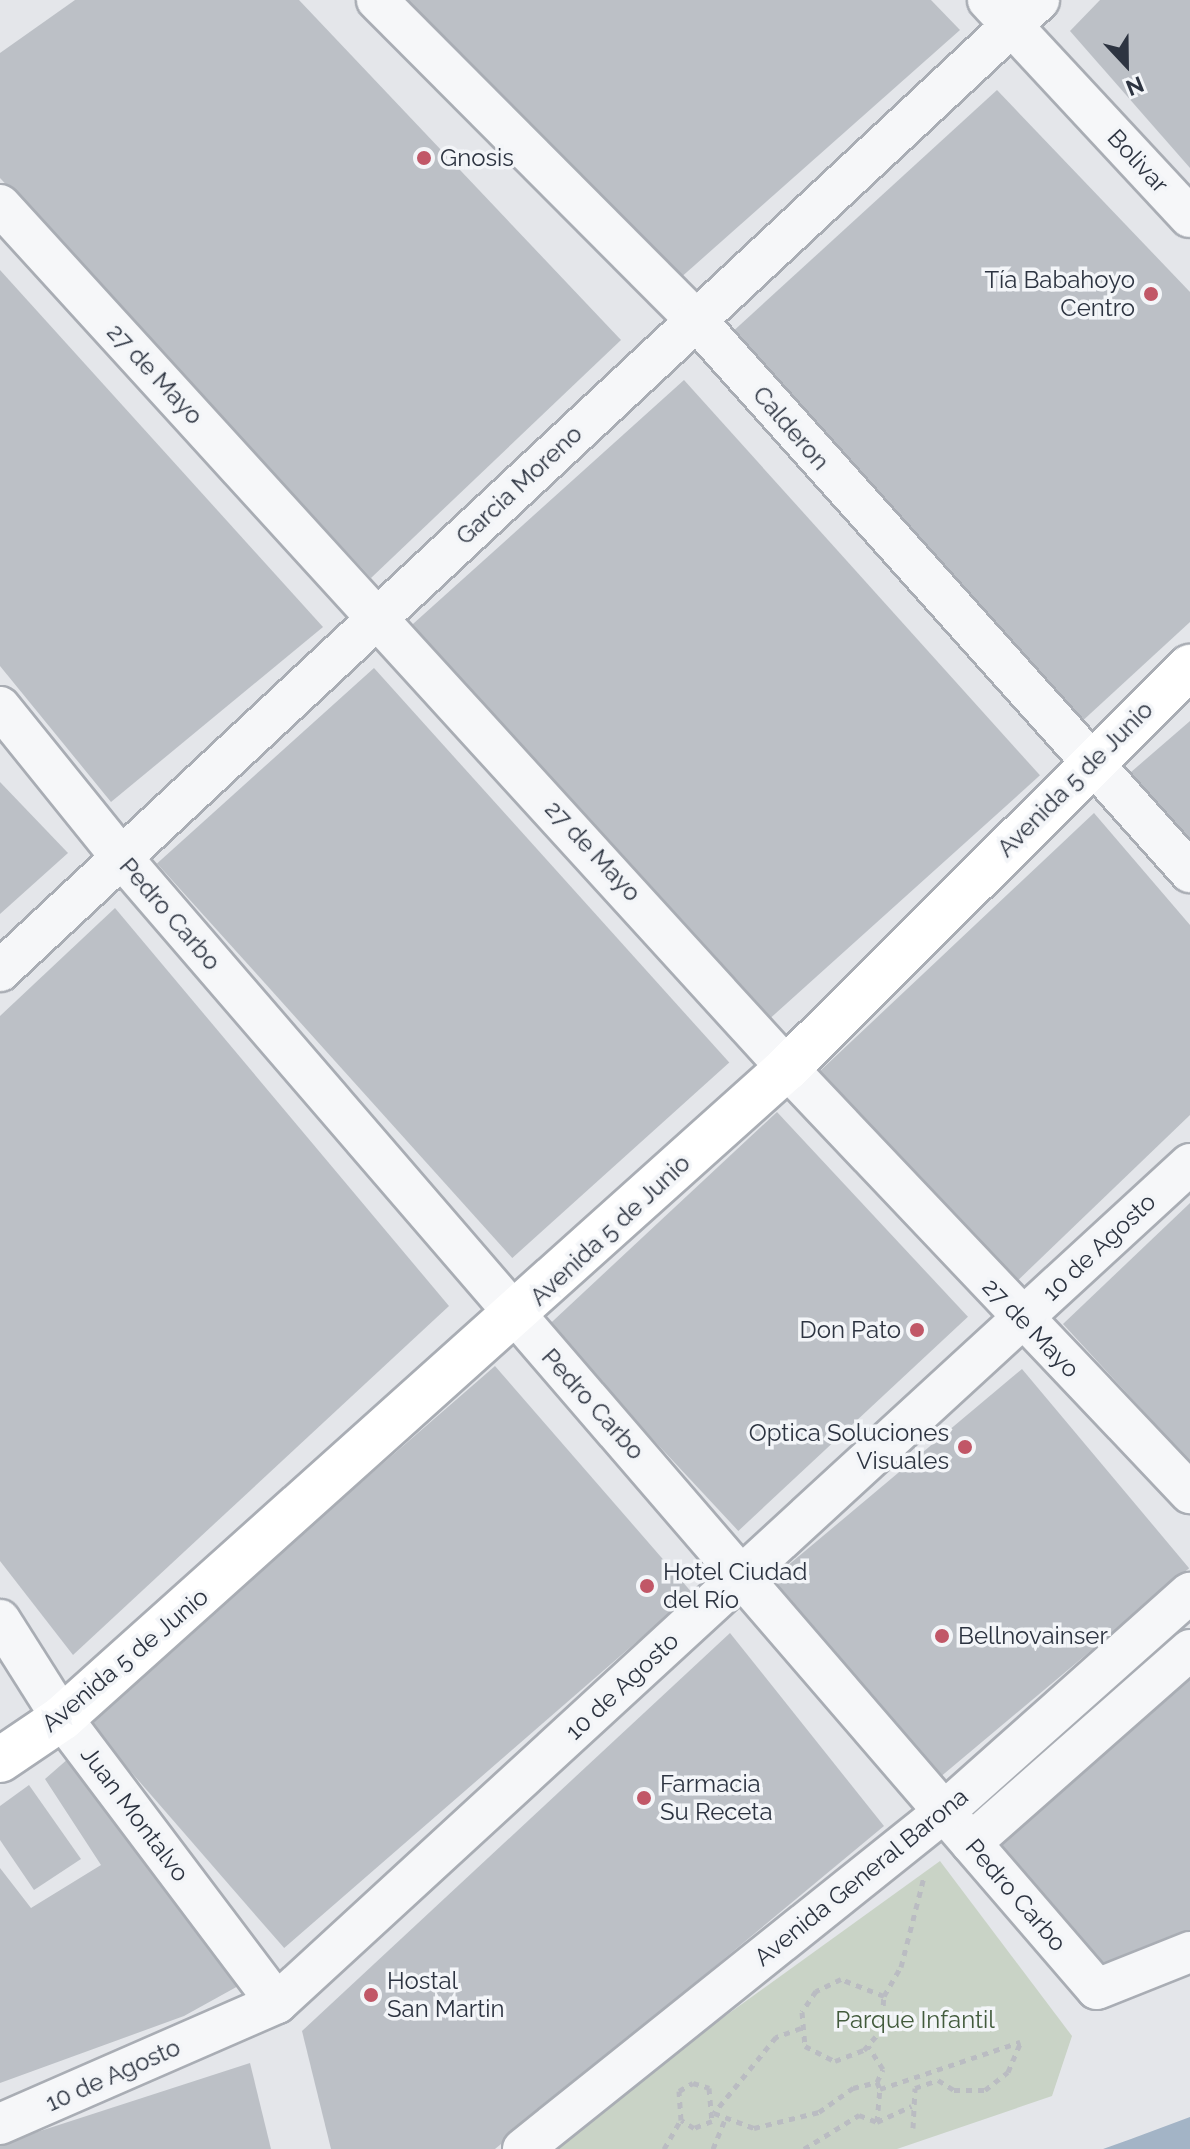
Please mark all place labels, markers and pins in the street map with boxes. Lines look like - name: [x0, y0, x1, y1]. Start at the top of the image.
- place label: Gnosis: [440, 144, 514, 172]
- marker: Gnosis: [415, 149, 433, 167]
- place label: Tía Babahoyo Centro: [984, 266, 1135, 322]
- marker: Tía Babahoyo Centro: [1142, 285, 1160, 303]
- place label: Don Pato: [800, 1316, 901, 1344]
- marker: Don Pato: [908, 1321, 926, 1339]
- place label: Optica Soluciones Visuales: [749, 1419, 949, 1475]
- marker: Optica Soluciones Visuales: [956, 1438, 974, 1456]
- place label: Hotel Ciudad del Río: [663, 1558, 808, 1614]
- marker: Hotel Ciudad del Río: [638, 1577, 656, 1595]
- place label: Bellnovainser: [958, 1622, 1108, 1650]
- marker: Bellnovainser: [933, 1627, 951, 1645]
- place label: Farmacia Su Receta: [660, 1770, 772, 1826]
- marker: Farmacia Su Receta: [635, 1789, 653, 1807]
- place label: Hostal San Martin: [387, 1967, 504, 2023]
- marker: Hostal San Martin: [362, 1986, 380, 2004]

